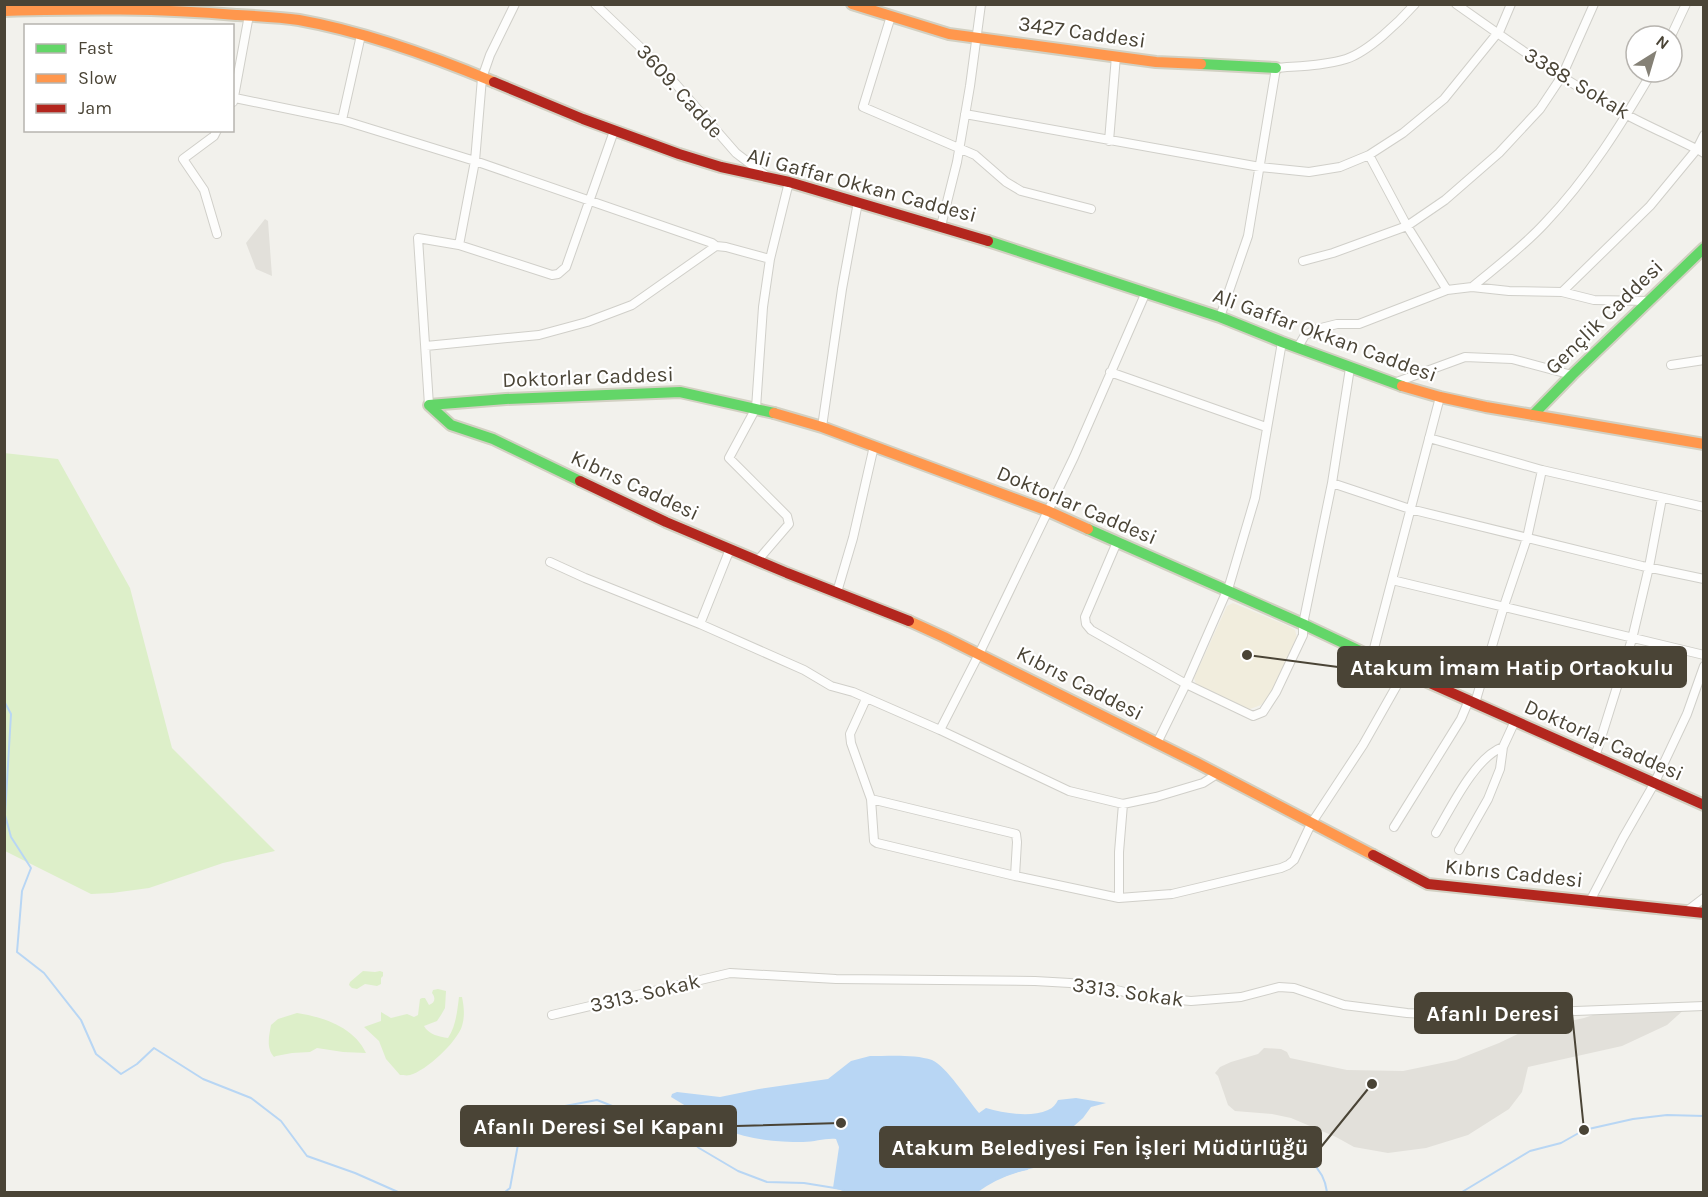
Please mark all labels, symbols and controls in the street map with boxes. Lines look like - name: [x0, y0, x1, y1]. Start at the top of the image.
- street label: 3427 Caddesi: [1017, 11, 1147, 53]
- legend: [24, 24, 234, 132]
- north arrow: [1624, 24, 1684, 84]
- text: N: [1652, 31, 1673, 53]
- text: Fast: [78, 37, 113, 59]
- street label: 3609. Cadde: [632, 39, 728, 143]
- street label: 3388. Sokak: [1520, 42, 1634, 124]
- text: Slow: [78, 67, 117, 89]
- text: Jam: [78, 97, 112, 119]
- street label: Ali Gaffar Okkan Caddesi: [745, 143, 979, 227]
- street label: Gençlik Caddesi: [1540, 255, 1668, 379]
- street label: Ali Gaffar Okkan Caddesi: [1210, 283, 1440, 387]
- street label: Doktorlar Caddesi: [502, 362, 674, 392]
- street label: Kıbrıs Caddesi: [567, 445, 703, 525]
- street label: Doktorlar Caddesi: [993, 460, 1161, 550]
- street label: Kıbrıs Caddesi: [1013, 641, 1147, 725]
- callout: Atakum İmam Hatip Ortaokulu: [1338, 647, 1686, 687]
- text: Atakum İmam Hatip Ortaokulu: [1350, 655, 1674, 681]
- street label: Doktorlar Caddesi: [1521, 694, 1687, 786]
- street label: Kıbrıs Caddesi: [1444, 854, 1584, 892]
- street label: 3313. Sokak: [588, 969, 703, 1017]
- street label: 3313. Sokak: [1071, 972, 1185, 1012]
- callout: Afanlı Deresi: [1415, 993, 1572, 1033]
- text: Afanlı Deresi: [1426, 1001, 1560, 1027]
- callout: Afanlı Deresi Sel Kapanı: [461, 1106, 736, 1146]
- text: Afanlı Deresi Sel Kapanı: [473, 1114, 725, 1140]
- callout: Atakum Belediyesi Fen İşleri Müdürlüğü: [880, 1127, 1321, 1167]
- text: Atakum Belediyesi Fen İşleri Müdürlüğü: [891, 1135, 1309, 1161]

